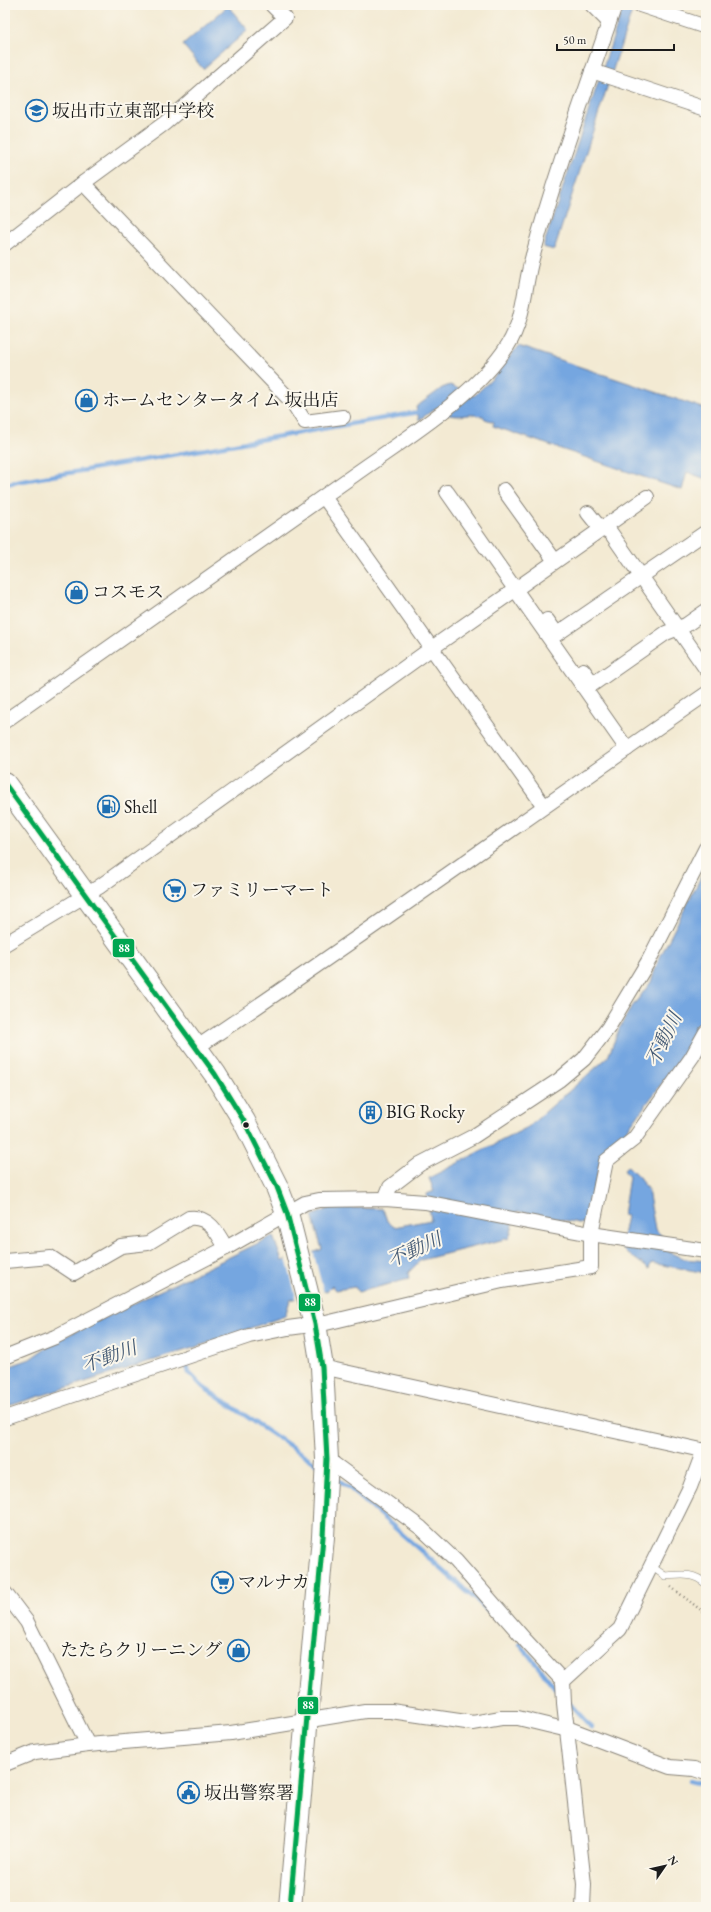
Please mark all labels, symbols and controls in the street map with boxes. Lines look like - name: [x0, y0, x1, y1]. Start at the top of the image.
- scale bar: [557, 26, 674, 52]
- text: 50 m: [563, 32, 587, 48]
- school or university icon: 坂出市立東部中学校: [24, 98, 50, 124]
- place label: 坂出市立東部中学校: [52, 99, 214, 122]
- shop icon: ホームセンタータイム 坂出店: [73, 387, 99, 413]
- place label: ホームセンタータイム 坂出店: [102, 388, 339, 411]
- shop icon: コスモス: [63, 579, 89, 605]
- place label: コスモス: [92, 580, 164, 603]
- fuel station icon: Shell: [95, 794, 121, 820]
- place label: Shell: [124, 795, 157, 818]
- supermarket icon: ファミリーマート: [161, 877, 187, 903]
- place label: ファミリーマート: [190, 878, 334, 901]
- line badge: 88: [112, 938, 135, 958]
- text: 88: [118, 941, 130, 955]
- water label: 不動川: [640, 1006, 688, 1070]
- building icon: BIG Rocky: [358, 1099, 384, 1125]
- place label: BIG Rocky: [386, 1100, 465, 1123]
- unlabelled marker: [241, 1120, 251, 1130]
- water label: 不動川: [383, 1226, 447, 1272]
- line badge: 88: [298, 1293, 321, 1312]
- text: 88: [304, 1295, 316, 1309]
- water label: 不動川: [78, 1334, 142, 1378]
- supermarket icon: マルナカ: [209, 1569, 235, 1595]
- place label: マルナカ: [238, 1570, 310, 1593]
- shop icon: たたらクリーニング: [225, 1637, 251, 1663]
- place label: たたらクリーニング: [60, 1638, 222, 1661]
- line badge: 88: [297, 1696, 319, 1715]
- text: 88: [302, 1698, 314, 1712]
- public building icon: 坂出警察署: [175, 1780, 201, 1806]
- place label: 坂出警察署: [204, 1781, 294, 1804]
- north arrow: [645, 1846, 685, 1886]
- text: N: [665, 1853, 682, 1868]

